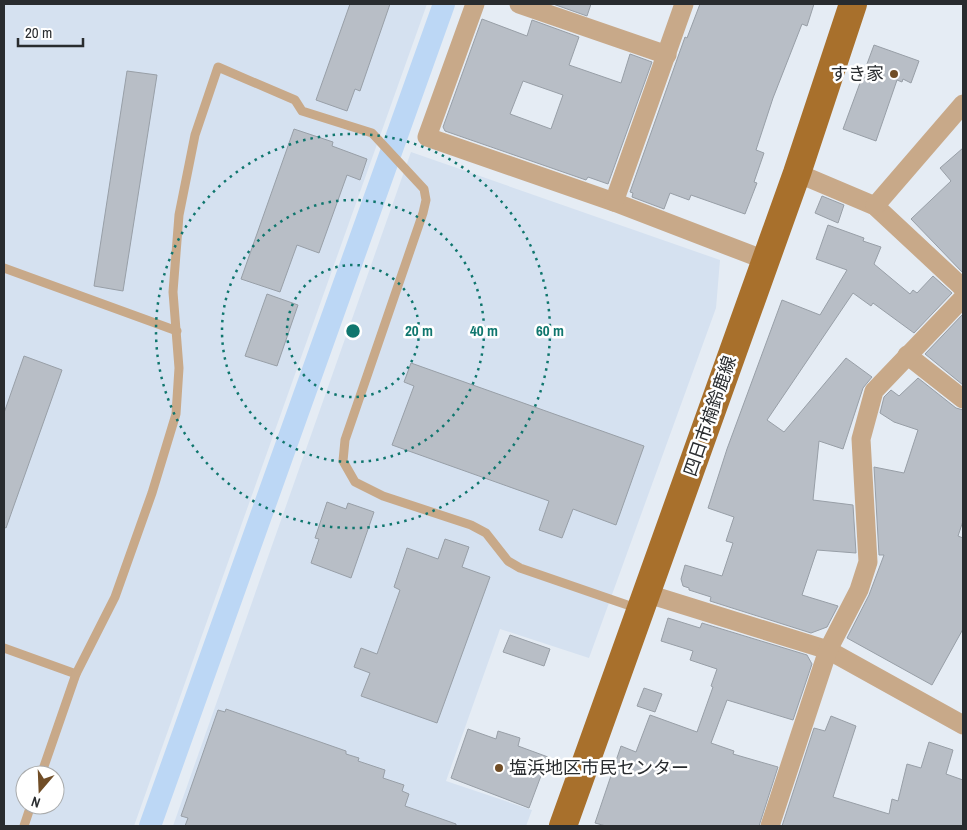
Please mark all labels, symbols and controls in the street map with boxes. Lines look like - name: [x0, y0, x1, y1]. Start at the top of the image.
- scale bar: [18, 15, 82, 47]
- text: 20 m: [25, 22, 52, 43]
- place label: すき家: [830, 61, 884, 86]
- marker: すき家: [888, 68, 900, 80]
- text: 20 m: [405, 320, 433, 341]
- text: 40 m: [470, 320, 498, 341]
- text: 60 m: [536, 320, 564, 341]
- centre of rings: [344, 322, 362, 340]
- street label: 四日市楠鈴鹿線: [677, 352, 742, 479]
- place label: 塩浜地区市民センター: [509, 755, 689, 780]
- marker: 塩浜地区市民センター: [493, 762, 505, 774]
- north arrow: [15, 765, 65, 815]
- text: N: [29, 792, 43, 812]

